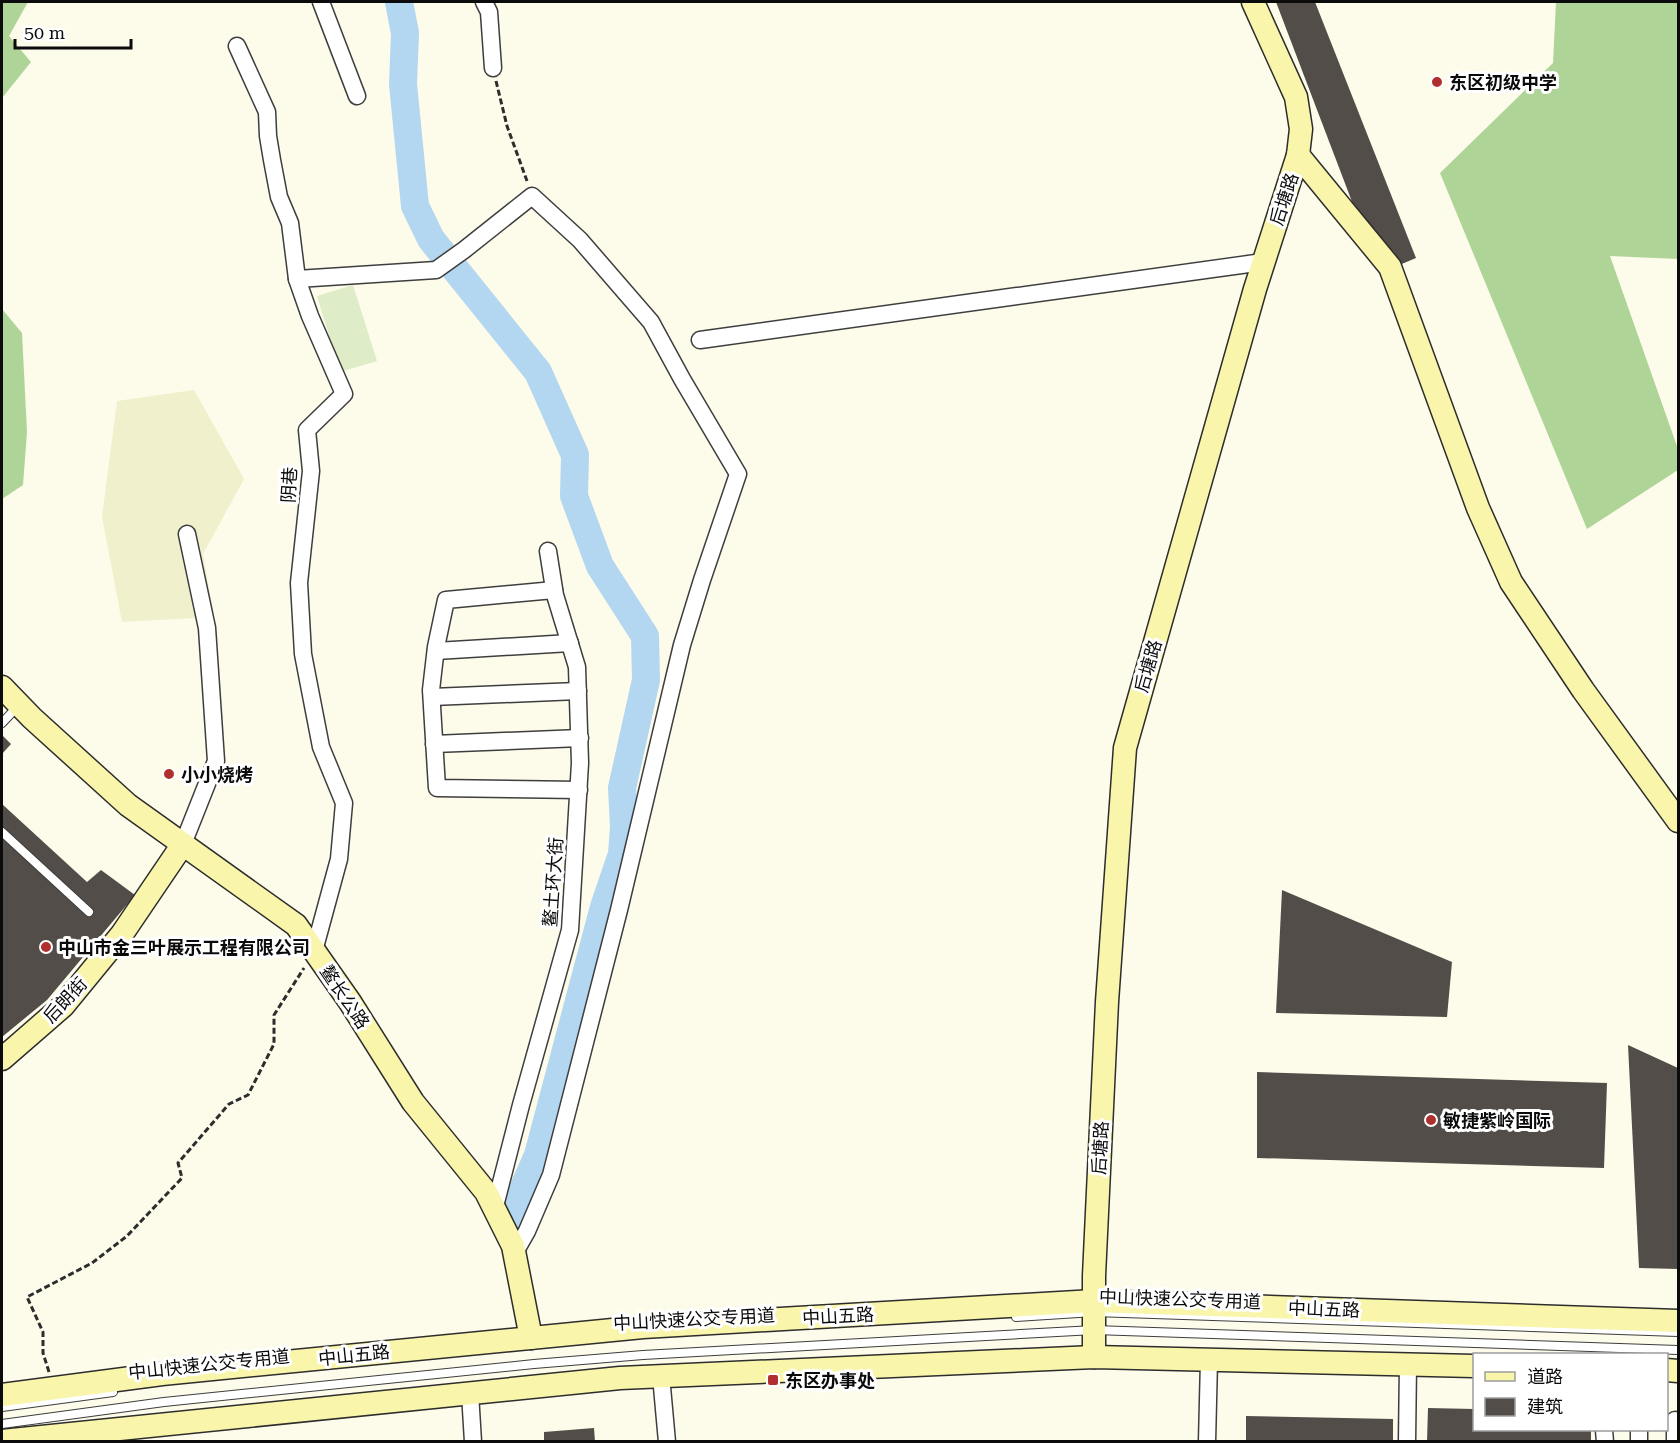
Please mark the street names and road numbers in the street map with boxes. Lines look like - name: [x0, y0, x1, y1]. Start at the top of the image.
- street label: 后塘路: [1266, 170, 1302, 228]
- street label: 阴巷: [278, 466, 300, 504]
- street label: 后塘路: [1130, 637, 1166, 695]
- street label: 鳌土环大街: [539, 836, 567, 928]
- street label: 鳌长公路: [316, 961, 374, 1033]
- street label: 后朗街: [39, 973, 91, 1027]
- street label: 后塘路: [1088, 1120, 1112, 1176]
- street label: 中山快速公交专用道: [1099, 1286, 1261, 1312]
- street label: 中山五路: [1288, 1297, 1360, 1321]
- street label: 中山快速公交专用道: [613, 1304, 775, 1334]
- street label: 中山五路: [801, 1304, 875, 1328]
- street label: 中山五路: [317, 1341, 391, 1369]
- street label: 中山快速公交专用道: [127, 1345, 291, 1383]

